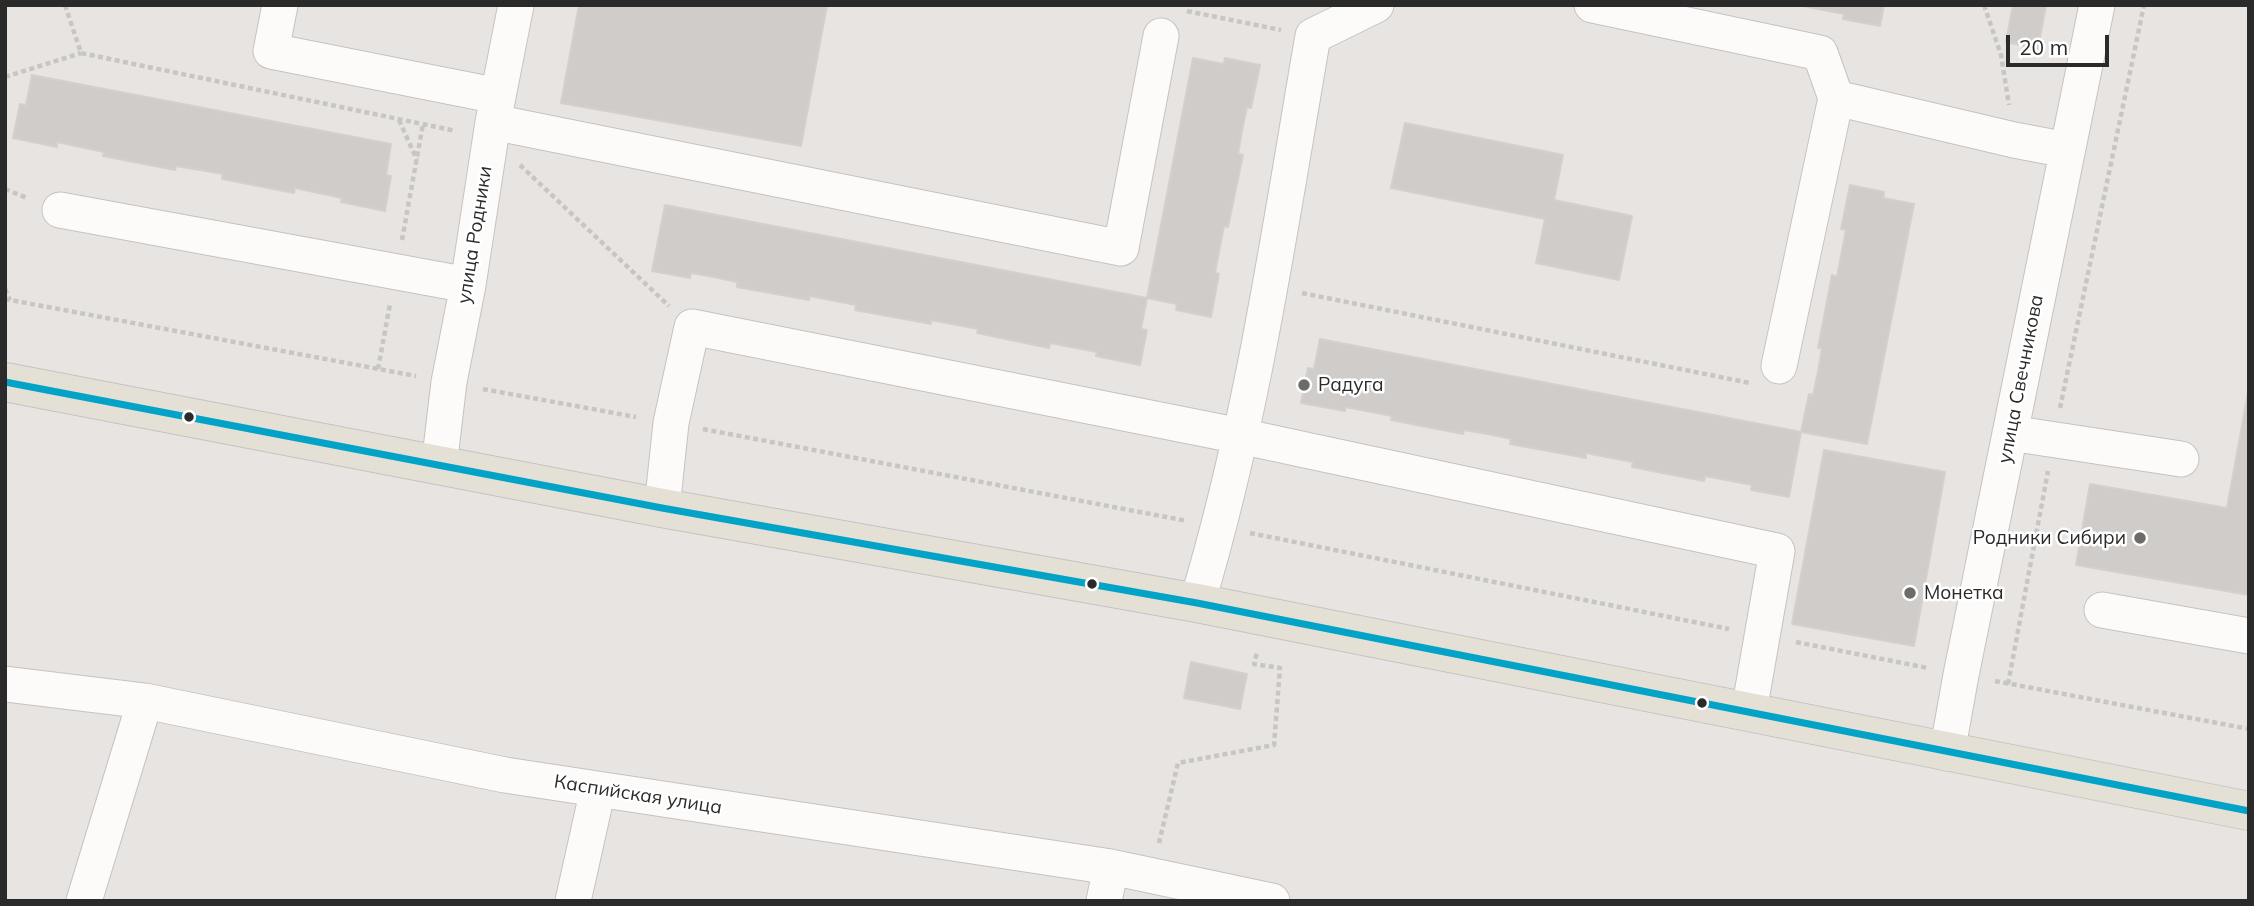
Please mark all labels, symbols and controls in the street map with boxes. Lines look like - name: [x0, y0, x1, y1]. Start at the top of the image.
- scale bar: [2009, 21, 2112, 65]
- text: 20 m: [2019, 34, 2068, 60]
- street label: улица Родники: [453, 164, 497, 306]
- street label: улица Свечникова: [1993, 293, 2049, 465]
- place label: Радуга: [1318, 374, 1384, 396]
- marker: Радуга: [1296, 377, 1312, 393]
- unlabelled marker: [182, 410, 196, 424]
- place label: Родники Сибири: [1973, 527, 2126, 549]
- marker: Родники Сибири: [2132, 530, 2148, 546]
- unlabelled marker: [1085, 577, 1099, 591]
- place label: Монетка: [1924, 582, 2004, 604]
- marker: Монетка: [1902, 585, 1918, 601]
- unlabelled marker: [1695, 696, 1709, 710]
- street label: Каспийская улица: [552, 770, 724, 820]

